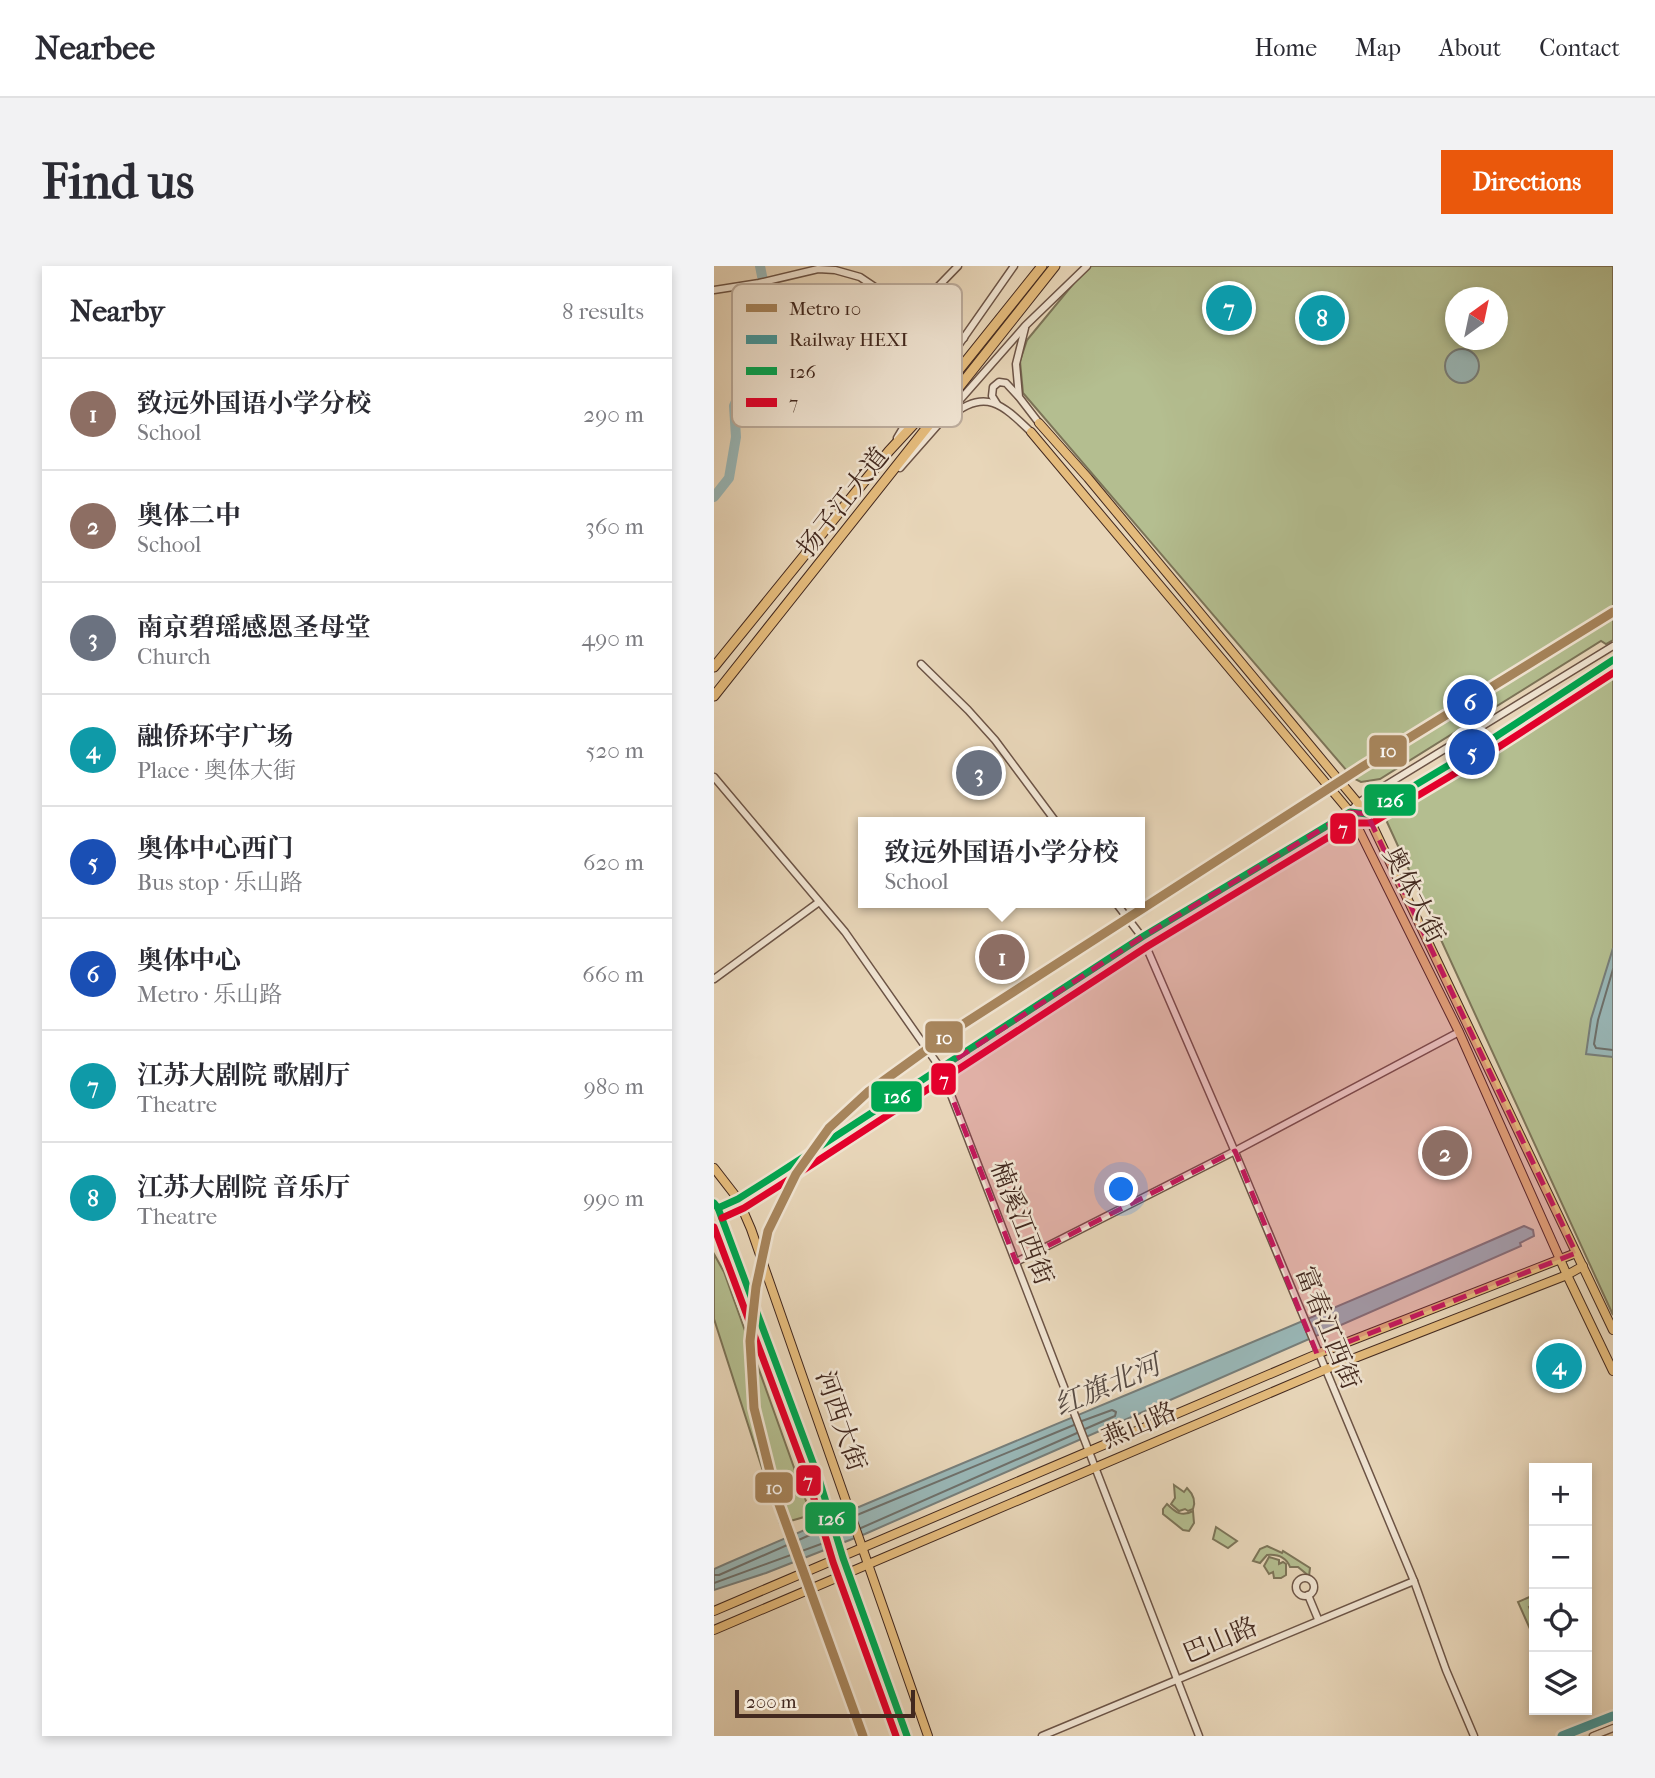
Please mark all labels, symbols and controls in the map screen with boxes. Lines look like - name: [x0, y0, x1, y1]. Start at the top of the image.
- text: Nearbee: [35, 29, 155, 68]
- text: Home: [1255, 34, 1317, 62]
- text: Map: [1355, 34, 1401, 62]
- text: About: [1439, 34, 1501, 62]
- text: Contact: [1539, 34, 1620, 62]
- button: Directions: [1441, 150, 1613, 214]
- text: Find us: [42, 153, 194, 211]
- pin: 7: [1206, 282, 1252, 334]
- legend: [732, 284, 962, 427]
- north arrow: [1445, 287, 1508, 350]
- pin: 8: [1299, 292, 1345, 344]
- text: Nearby: [70, 294, 165, 329]
- text: 8 results: [562, 298, 644, 325]
- text: Metro 10: [789, 298, 861, 320]
- text: Railway HEXI: [789, 329, 908, 351]
- text: 126: [789, 361, 817, 383]
- text: 致远外国语小学分校: [137, 388, 371, 419]
- text: 7: [789, 392, 798, 414]
- text: 1: [89, 401, 97, 428]
- text: 290 m: [583, 401, 644, 428]
- text: School: [137, 419, 201, 446]
- street label: 扬子江大道: [791, 441, 895, 563]
- text: 奥体二中: [137, 500, 241, 531]
- text: 2: [87, 513, 99, 540]
- text: 360 m: [585, 513, 644, 540]
- text: School: [137, 531, 201, 558]
- text: 南京碧瑶感恩圣母堂: [137, 612, 371, 643]
- text: 3: [88, 625, 98, 652]
- text: 490 m: [582, 625, 644, 652]
- text: Church: [137, 643, 211, 670]
- pin: 6: [1447, 676, 1493, 728]
- text: 融侨环宇广场: [137, 721, 293, 752]
- pin: 5: [1449, 726, 1495, 778]
- line badge: 10: [1368, 734, 1408, 768]
- text: 4: [86, 737, 100, 764]
- text: 520 m: [585, 737, 644, 764]
- text: 10: [1379, 740, 1397, 762]
- pin: 3: [956, 747, 1002, 799]
- text: Place · 奥体大街: [137, 757, 296, 784]
- line badge: 126: [1363, 783, 1417, 817]
- text: 126: [1377, 790, 1404, 812]
- line badge: 7: [1329, 812, 1357, 845]
- popup: [858, 817, 1145, 908]
- text: 7: [1337, 818, 1348, 840]
- text: 奥体中心西门: [137, 833, 293, 864]
- text: 致远外国语小学分校: [884, 837, 1119, 868]
- street label: 奥体大街: [1377, 842, 1451, 948]
- text: 5: [88, 849, 98, 876]
- text: 620 m: [583, 849, 644, 876]
- text: School: [884, 868, 949, 895]
- text: Bus stop · 乐山路: [137, 869, 303, 896]
- pin: 1: [979, 931, 1025, 983]
- text: 奥体中心: [137, 945, 241, 976]
- text: 6: [87, 961, 99, 988]
- text: 660 m: [582, 961, 644, 988]
- text: Metro · 乐山路: [137, 981, 282, 1008]
- line badge: 10: [924, 1020, 964, 1054]
- text: 10: [935, 1027, 953, 1049]
- text: 江苏大剧院 歌剧厅: [137, 1060, 351, 1091]
- line badge: 7: [930, 1062, 957, 1096]
- text: 7: [938, 1069, 949, 1091]
- text: 7: [87, 1073, 99, 1100]
- text: 980 m: [584, 1073, 644, 1100]
- line badge: 126: [870, 1080, 923, 1113]
- text: 126: [884, 1086, 911, 1108]
- text: Theatre: [137, 1091, 217, 1118]
- pin: 2: [1422, 1127, 1468, 1179]
- street label: 楠溪江西街: [984, 1157, 1060, 1289]
- text: 江苏大剧院 音乐厅: [137, 1172, 351, 1203]
- your location: [1104, 1172, 1138, 1206]
- text: 8: [87, 1185, 99, 1212]
- text: 990 m: [583, 1185, 644, 1212]
- text: Theatre: [137, 1203, 217, 1230]
- street label: 富春江西街: [1289, 1262, 1367, 1394]
- pin: 4: [1536, 1340, 1582, 1392]
- water label: 红旗北河: [1049, 1346, 1170, 1422]
- street label: 河西大街: [809, 1367, 873, 1475]
- street label: 燕山路: [1097, 1395, 1181, 1455]
- map controls: [1529, 1463, 1592, 1715]
- button: +: [1529, 1463, 1592, 1526]
- line badge: 7: [795, 1464, 822, 1497]
- text: 7: [802, 1470, 813, 1492]
- line badge: 10: [754, 1471, 794, 1504]
- text: 10: [765, 1477, 783, 1499]
- line badge: 126: [804, 1501, 857, 1535]
- text: 126: [818, 1508, 845, 1530]
- button: −: [1529, 1526, 1592, 1589]
- button: locate: [1529, 1589, 1592, 1652]
- street label: 巴山路: [1178, 1610, 1262, 1670]
- button: layers: [1529, 1652, 1592, 1715]
- scale bar: [735, 1687, 915, 1719]
- text: 200 m: [746, 1691, 797, 1713]

